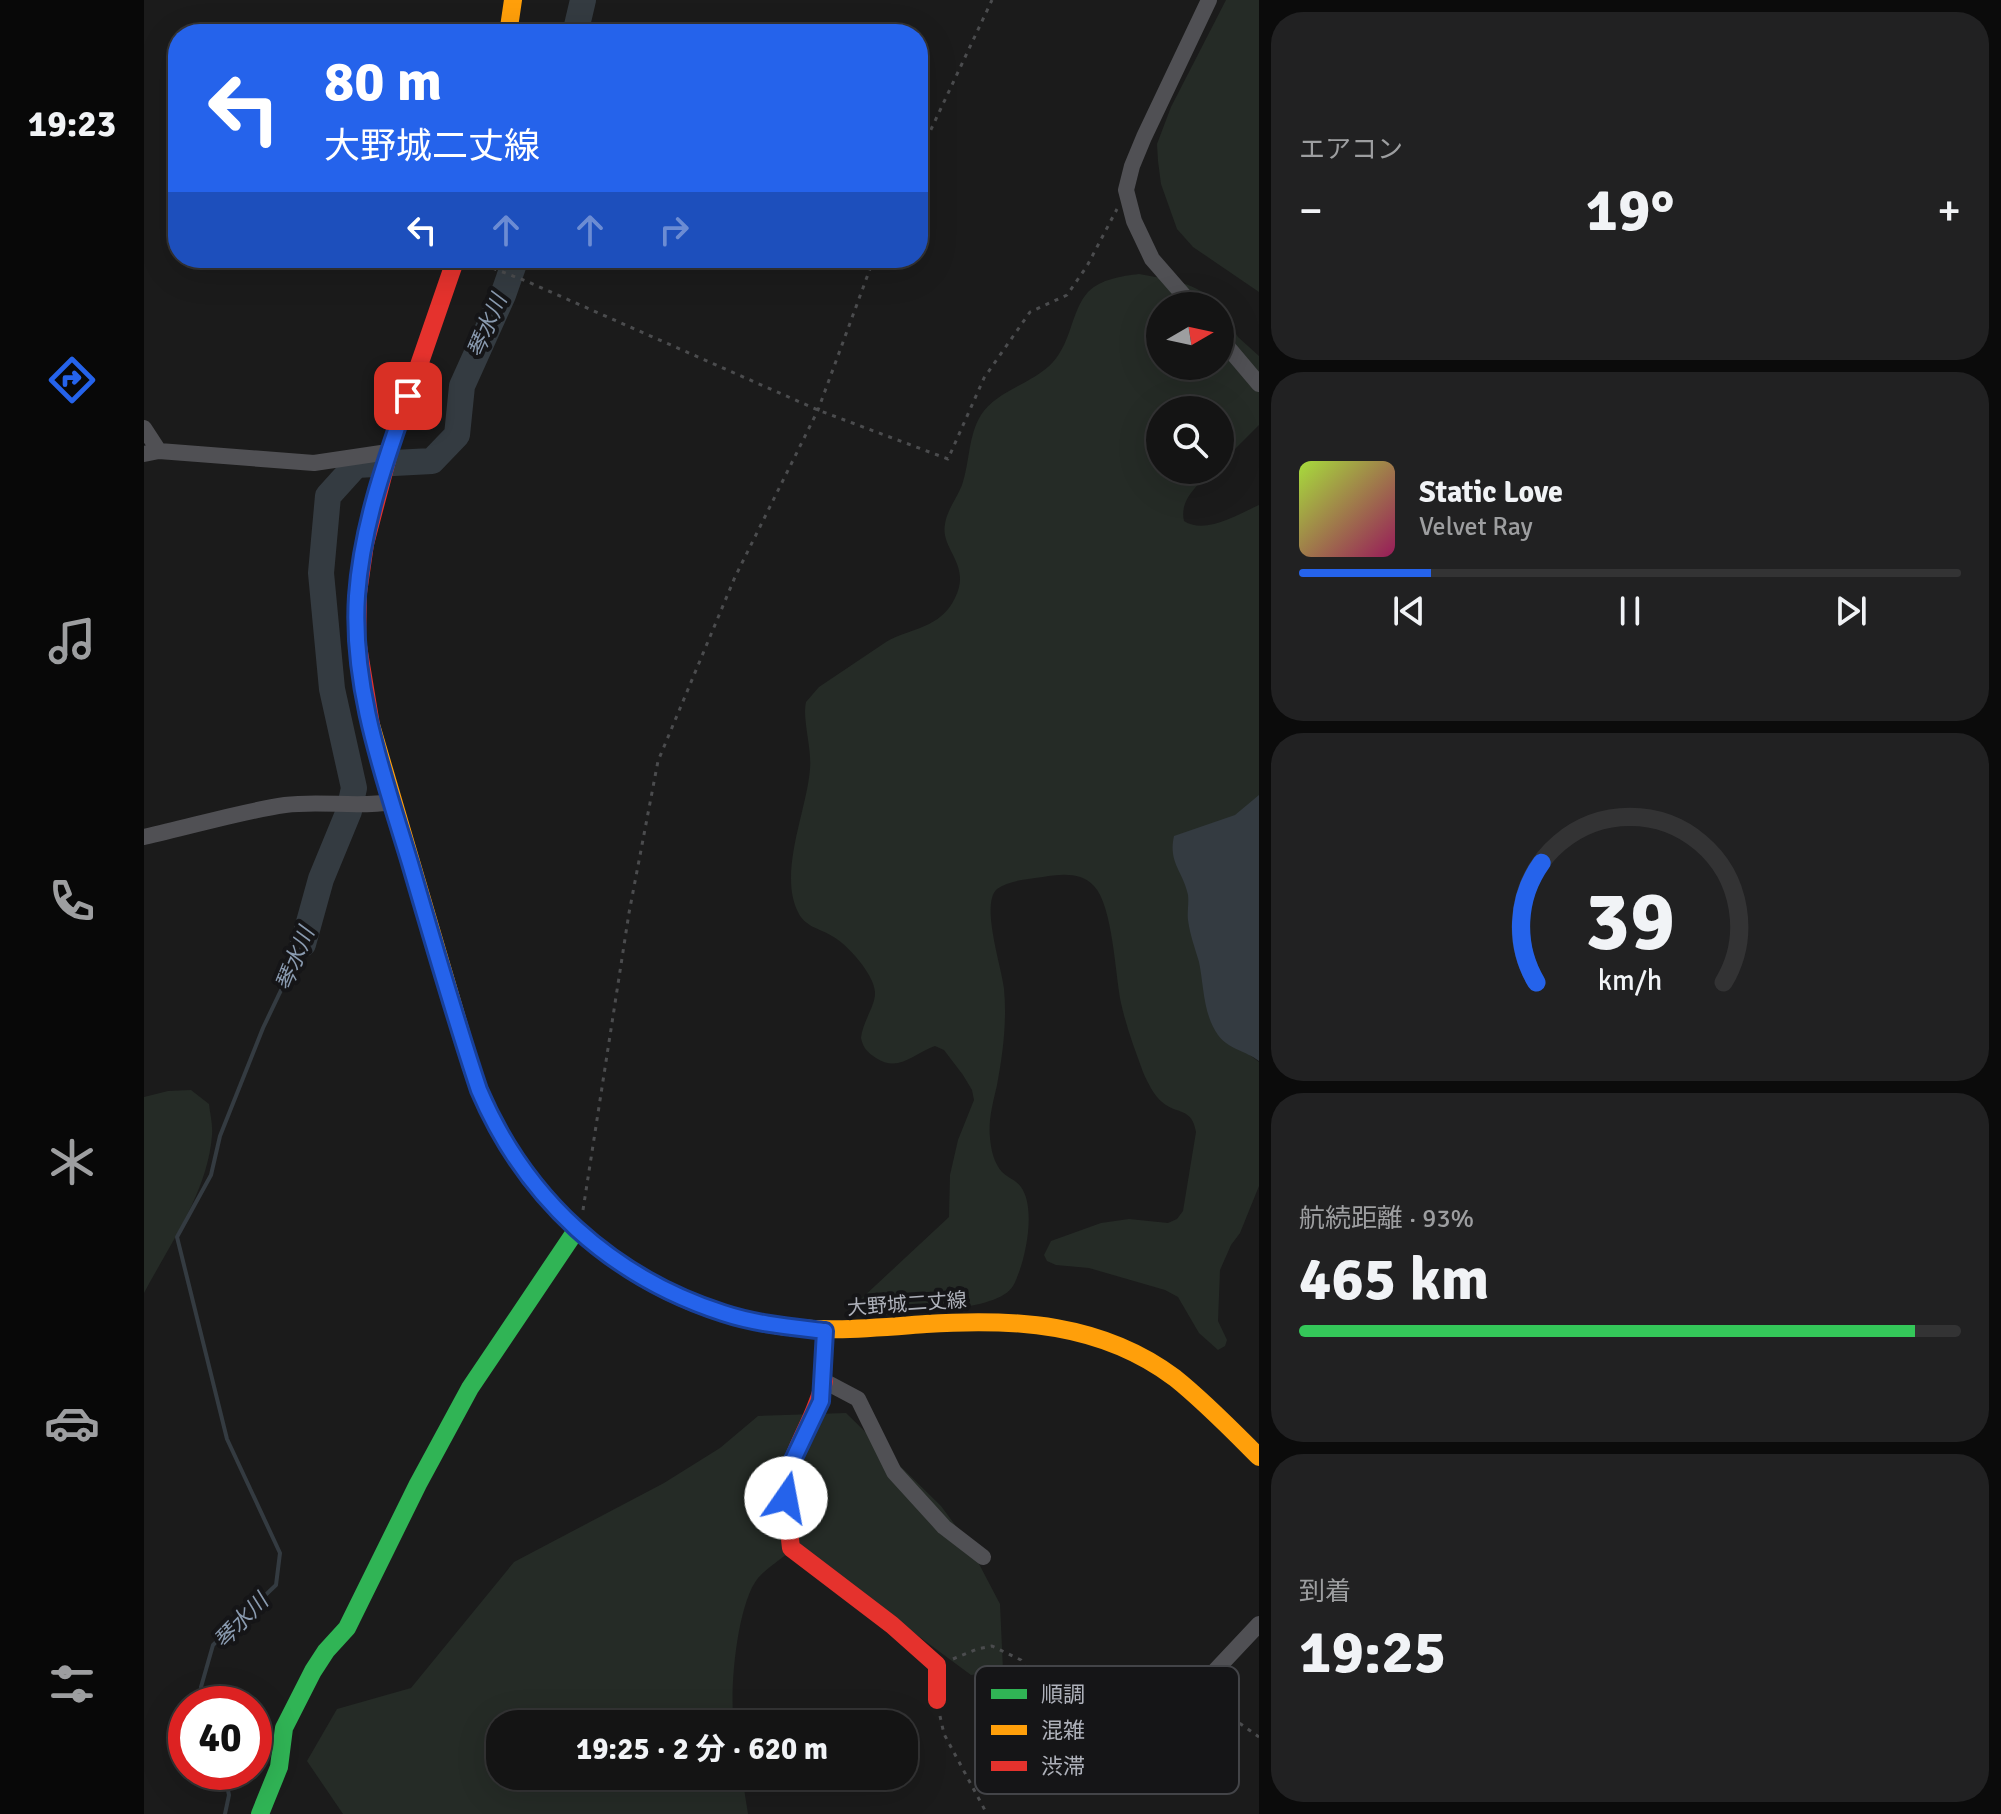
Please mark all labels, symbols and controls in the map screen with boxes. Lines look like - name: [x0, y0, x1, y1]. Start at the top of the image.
- text: 80 m: [324, 47, 442, 116]
- icon: left: [192, 56, 296, 160]
- text: 19:23: [28, 102, 116, 147]
- text: 大野城二丈線: [324, 124, 540, 169]
- text: エアコン: [1299, 134, 1403, 166]
- text: 19°: [1586, 174, 1674, 248]
- text: −: [1299, 184, 1323, 238]
- text: +: [1937, 184, 1961, 238]
- icon: left: [400, 208, 444, 252]
- icon: ahead: [484, 208, 528, 252]
- icon: ahead: [568, 208, 612, 252]
- icon: right: [652, 208, 696, 252]
- water label: 琴水川: [462, 289, 513, 362]
- north arrow: [1146, 292, 1234, 380]
- map controls: [1146, 292, 1234, 484]
- icon: directions: [44, 352, 100, 408]
- pin: [374, 362, 442, 430]
- icon: arrive: [386, 374, 430, 418]
- button: search: [1146, 396, 1234, 484]
- text: Static Love: [1419, 474, 1563, 511]
- text: Velvet Ray: [1419, 511, 1533, 543]
- icon: previous: [1387, 589, 1431, 633]
- icon: pause: [1608, 589, 1652, 633]
- icon: next: [1829, 589, 1873, 633]
- icon: music: [44, 613, 100, 669]
- text: 39: [1585, 871, 1675, 973]
- icon: phone: [44, 873, 100, 929]
- water label: 琴水川: [270, 921, 321, 995]
- text: km/h: [1598, 963, 1662, 998]
- icon: climate: [44, 1134, 100, 1190]
- text: 航続距離 · 93%: [1299, 1203, 1474, 1235]
- text: 465 km: [1299, 1243, 1489, 1317]
- street label: 大野城二丈線: [846, 1287, 968, 1321]
- icon: car: [44, 1395, 100, 1451]
- position arrow: [744, 1456, 828, 1540]
- text: 到着: [1299, 1576, 1351, 1608]
- water label: 琴水川: [208, 1586, 275, 1654]
- text: 19:25: [1299, 1616, 1446, 1690]
- icon: filters: [44, 1656, 100, 1712]
- legend: [975, 1666, 1239, 1794]
- text: 順調: [1041, 1681, 1085, 1708]
- speed limit sign: 40: [168, 1686, 272, 1790]
- text: 混雑: [1041, 1717, 1085, 1744]
- text: 19:25 · 2 分 · 620 m: [576, 1731, 828, 1768]
- text: 渋滞: [1041, 1753, 1085, 1780]

